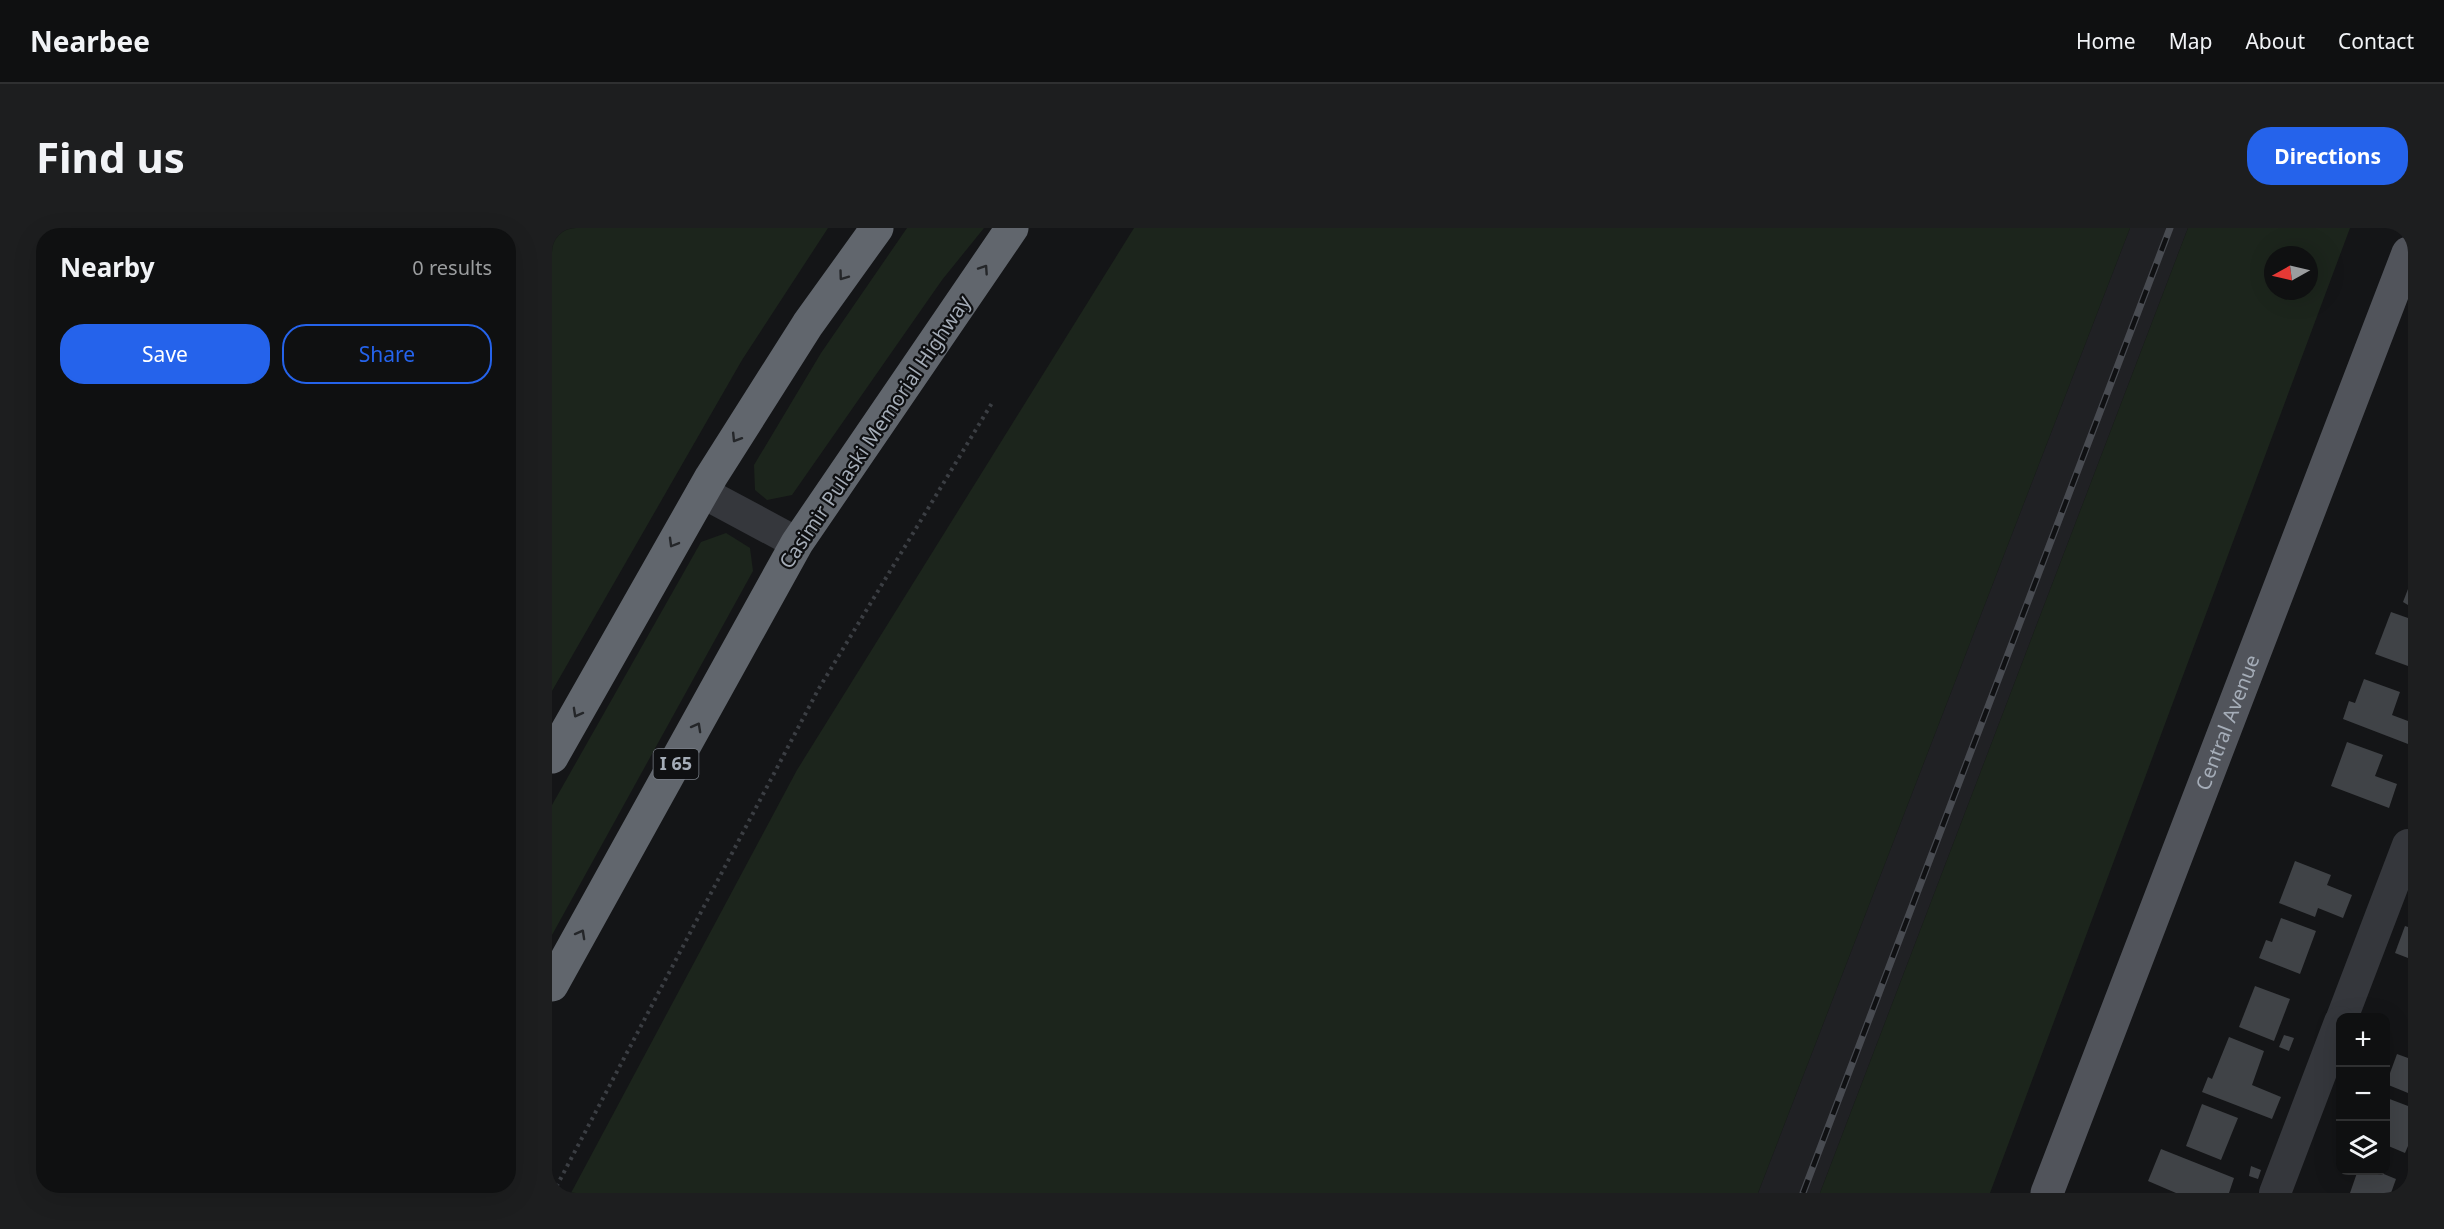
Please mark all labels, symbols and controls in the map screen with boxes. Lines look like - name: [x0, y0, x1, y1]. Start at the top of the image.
- text: Nearbee: [30, 22, 150, 60]
- text: Home: [2076, 27, 2136, 55]
- text: Map: [2169, 27, 2212, 55]
- text: About: [2245, 27, 2305, 55]
- text: Contact: [2338, 27, 2414, 55]
- button: Directions: [2247, 127, 2408, 185]
- text: Find us: [36, 128, 185, 185]
- north arrow: [2264, 246, 2318, 300]
- text: Nearby: [60, 249, 155, 285]
- text: 0 results: [412, 254, 492, 281]
- one-way arrow: [977, 265, 988, 276]
- one-way arrow: [839, 269, 850, 280]
- street label: Casimir Pulaski Memorial Highway: [773, 289, 977, 574]
- button: Save: [60, 324, 270, 384]
- button: Share: [282, 324, 492, 384]
- one-way arrow: [731, 432, 743, 442]
- one-way arrow: [669, 537, 680, 547]
- street label: Central Avenue: [2189, 651, 2266, 794]
- one-way arrow: [573, 706, 584, 717]
- one-way arrow: [690, 723, 701, 733]
- road number: I 65: [654, 749, 698, 779]
- one-way arrow: [574, 930, 585, 940]
- map controls: [2336, 1013, 2390, 1175]
- button: +: [2336, 1013, 2390, 1067]
- button: −: [2336, 1067, 2390, 1121]
- button: layers: [2336, 1121, 2390, 1175]

